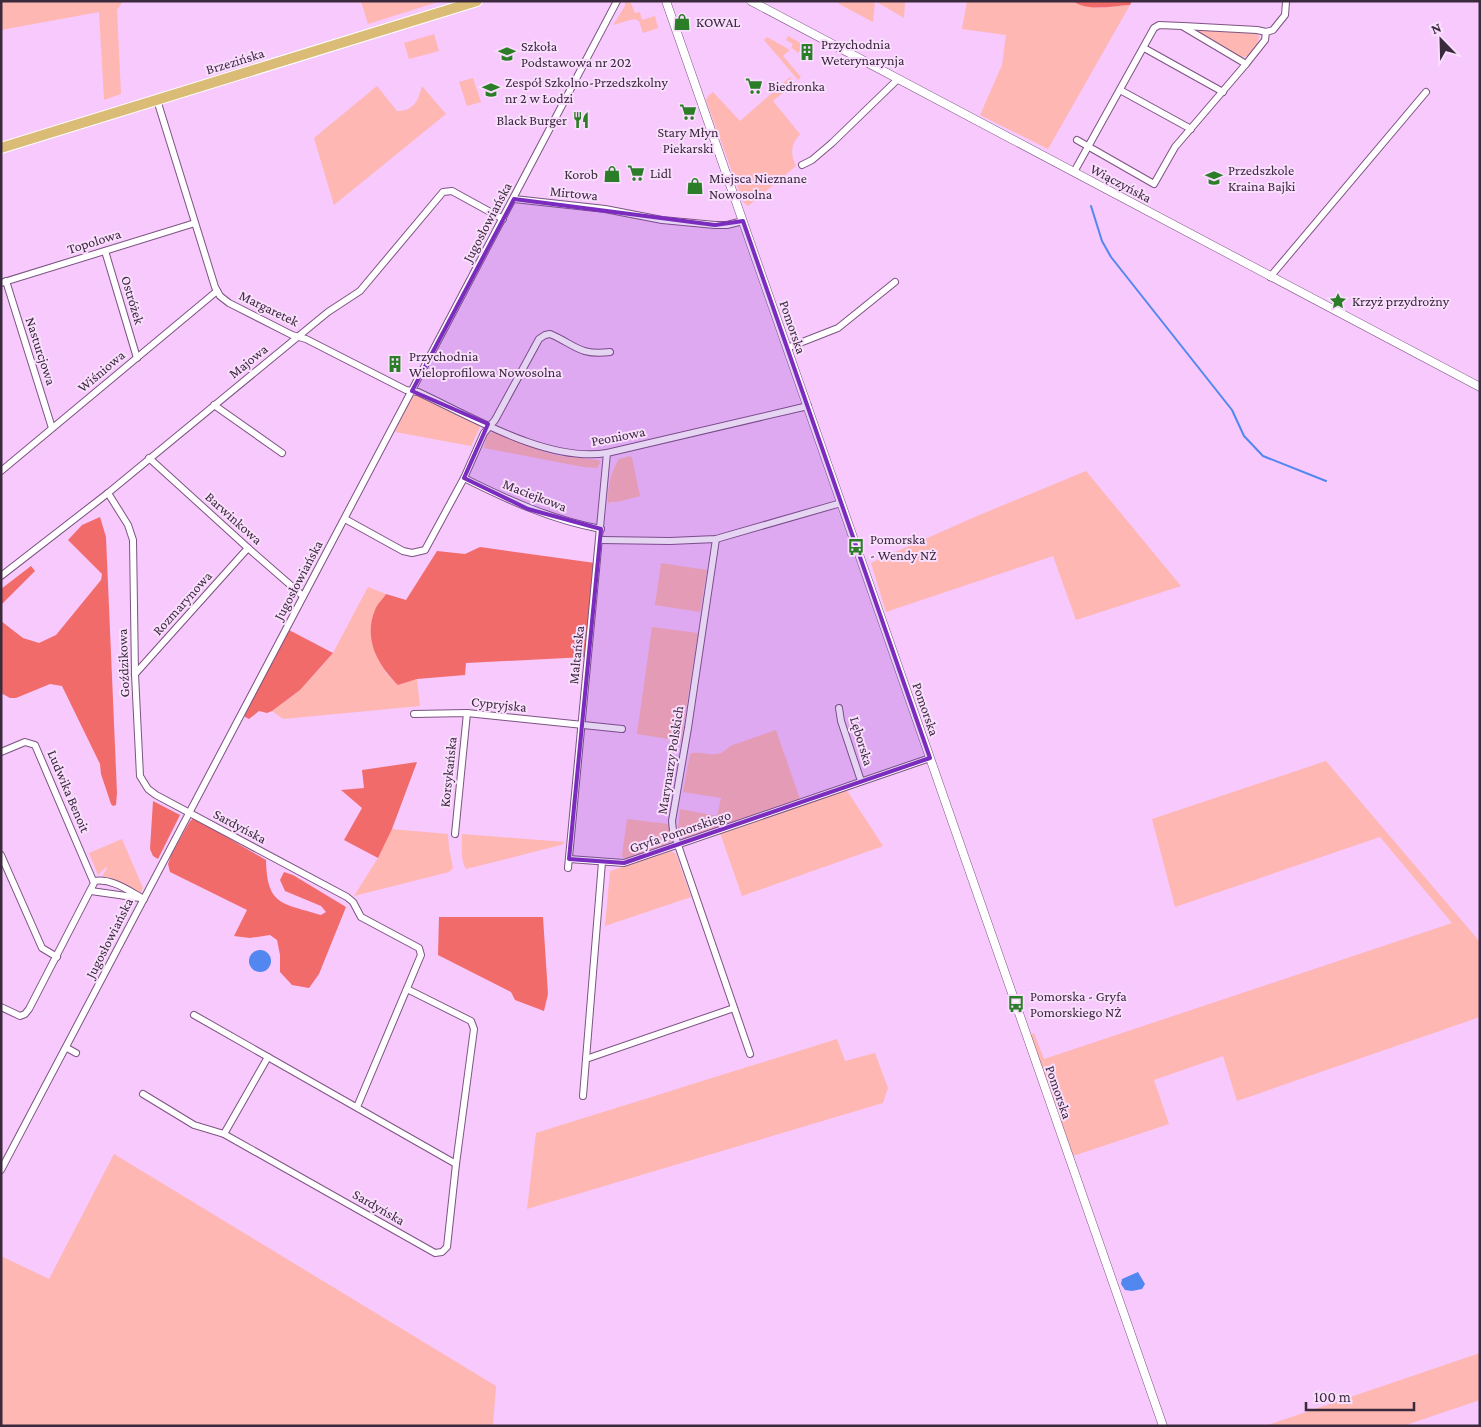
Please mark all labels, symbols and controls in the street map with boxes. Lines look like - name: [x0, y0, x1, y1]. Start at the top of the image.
- shop icon: KOWAL: [672, 12, 692, 32]
- place label: KOWAL: [696, 14, 740, 30]
- north arrow: [1416, 15, 1466, 65]
- text: N: [1428, 19, 1444, 37]
- place label: Przychodnia Weterynarynja: [821, 36, 905, 69]
- place label: Szkoła Podstawowa nr 202: [521, 38, 632, 70]
- building icon: Przychodnia Weterynarynja: [797, 42, 817, 62]
- street label: Brzezińska: [204, 44, 267, 77]
- school or university icon: Szkoła Podstawowa nr 202: [497, 44, 517, 64]
- place label: Zespół Szkolno-Przedszkolny nr 2 w Łodzi: [505, 74, 669, 106]
- supermarket icon: Biedronka: [744, 76, 764, 96]
- place label: Biedronka: [768, 78, 826, 94]
- school or university icon: Zespół Szkolno-Przedszkolny nr 2 w Łodzi: [481, 80, 501, 100]
- supermarket icon: Stary Młyn Piekarski: [678, 102, 698, 122]
- restaurant icon: Black Burger: [571, 110, 591, 130]
- place label: Black Burger: [496, 112, 567, 128]
- place label: Stary Młyn Piekarski: [657, 124, 719, 156]
- street label: Wiączyńska: [1088, 160, 1155, 206]
- place label: Przedszkole Kraina Bajki: [1228, 162, 1296, 195]
- supermarket icon: Lidl: [626, 163, 646, 183]
- shop icon: Korob: [602, 164, 622, 184]
- place label: Lidl: [650, 165, 672, 181]
- place label: Korob: [564, 166, 598, 182]
- school or university icon: Przedszkole Kraina Bajki: [1204, 168, 1224, 188]
- place label: Miejsca Nieznane Nowosolna: [709, 170, 807, 202]
- shop icon: Miejsca Nieznane Nowosolna: [685, 176, 705, 196]
- street label: Jugosłowiańska: [458, 179, 515, 266]
- street label: Mirtowa: [549, 183, 599, 204]
- street label: Topolowa: [65, 225, 123, 257]
- street label: Ostróżek: [118, 274, 148, 326]
- street label: Margaretek: [237, 287, 302, 329]
- place icon: Krzyż przydrożny: [1328, 291, 1348, 311]
- place label: Krzyż przydrożny: [1352, 293, 1450, 309]
- street label: Pomorska: [776, 298, 810, 356]
- street label: Nasturcjowa: [22, 315, 60, 388]
- street label: Majowa: [225, 340, 272, 382]
- street label: Wiśniowa: [74, 346, 128, 395]
- place label: Przychodnia Wieloprofilowa Nowosolna: [409, 348, 562, 380]
- building icon: Przychodnia Wieloprofilowa Nowosolna: [385, 354, 405, 374]
- street label: Peoniowa: [590, 423, 647, 449]
- street label: Maciejkowa: [500, 475, 570, 516]
- street label: Barwinkowa: [202, 488, 266, 548]
- place label: Pomorska - Wendy NŻ: [870, 531, 937, 563]
- street label: Jugosłowiańska: [269, 537, 326, 624]
- bus stop icon: Pomorska - Wendy NŻ: [846, 537, 866, 557]
- street label: Rozmarynowa: [149, 567, 215, 638]
- street label: Maltańska: [565, 624, 587, 685]
- street label: Goździkowa: [114, 628, 132, 698]
- street label: Pomorska: [909, 680, 943, 738]
- street label: Cypryjska: [470, 693, 528, 716]
- street label: Marynarzy Polskich: [654, 704, 687, 816]
- street label: Lęborska: [847, 714, 877, 768]
- street label: Korsykańska: [436, 735, 460, 808]
- street label: Ludwika Benoit: [44, 747, 94, 835]
- street label: Sardyńska: [211, 805, 270, 847]
- street label: Gryfa Pomorskiego: [627, 806, 733, 856]
- street label: Jugosłowiańska: [81, 895, 136, 983]
- place label: Pomorska - Gryfa Pomorskiego NŻ: [1030, 988, 1127, 1020]
- bus stop icon: Pomorska - Gryfa Pomorskiego NŻ: [1006, 994, 1026, 1014]
- street label: Pomorska: [1042, 1063, 1076, 1121]
- street label: Sardyńska: [350, 1186, 408, 1229]
- scale bar: [1306, 1380, 1414, 1412]
- text: 100 m: [1314, 1389, 1351, 1405]

